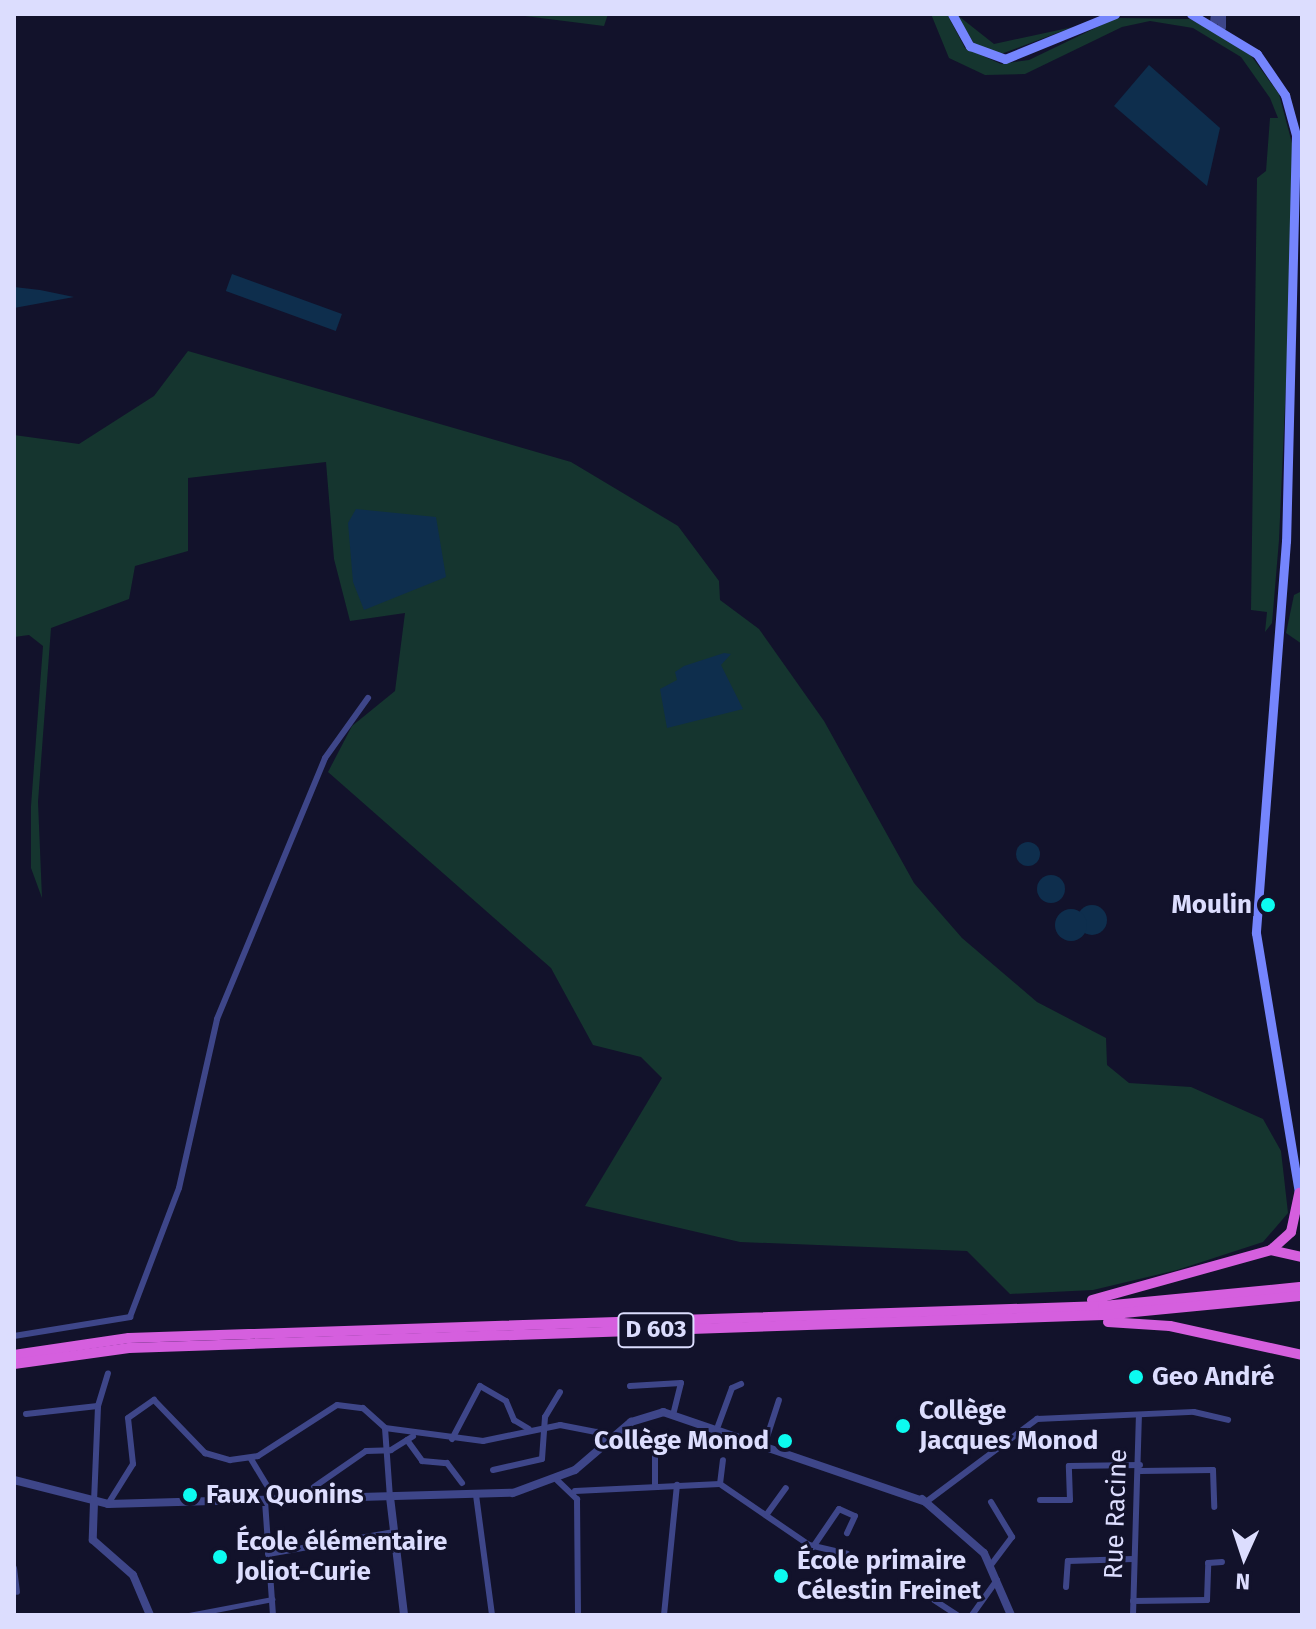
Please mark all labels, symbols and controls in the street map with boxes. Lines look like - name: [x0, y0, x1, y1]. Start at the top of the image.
- place label: Moulin: [1171, 889, 1252, 921]
- marker: Moulin: [1259, 896, 1277, 914]
- road number: D 603: [616, 1310, 696, 1350]
- place label: Geo André: [1152, 1361, 1274, 1393]
- marker: Geo André: [1127, 1368, 1145, 1386]
- place label: Collège Jacques Monod: [919, 1395, 1098, 1456]
- marker: Collège Jacques Monod: [894, 1417, 912, 1435]
- place label: Collège Monod: [594, 1425, 769, 1457]
- marker: Collège Monod: [776, 1432, 794, 1450]
- street label: Rue Racine: [1098, 1448, 1134, 1580]
- place label: Faux Quonins: [206, 1479, 364, 1511]
- marker: Faux Quonins: [181, 1486, 199, 1504]
- north arrow: [1204, 1517, 1284, 1597]
- place label: École élémentaire Joliot-Curie: [236, 1526, 447, 1588]
- place label: École primaire Célestin Freinet: [797, 1545, 981, 1606]
- marker: École élémentaire Joliot-Curie: [211, 1548, 229, 1566]
- marker: École primaire Célestin Freinet: [772, 1567, 790, 1585]
- text: N: [1235, 1568, 1251, 1595]

